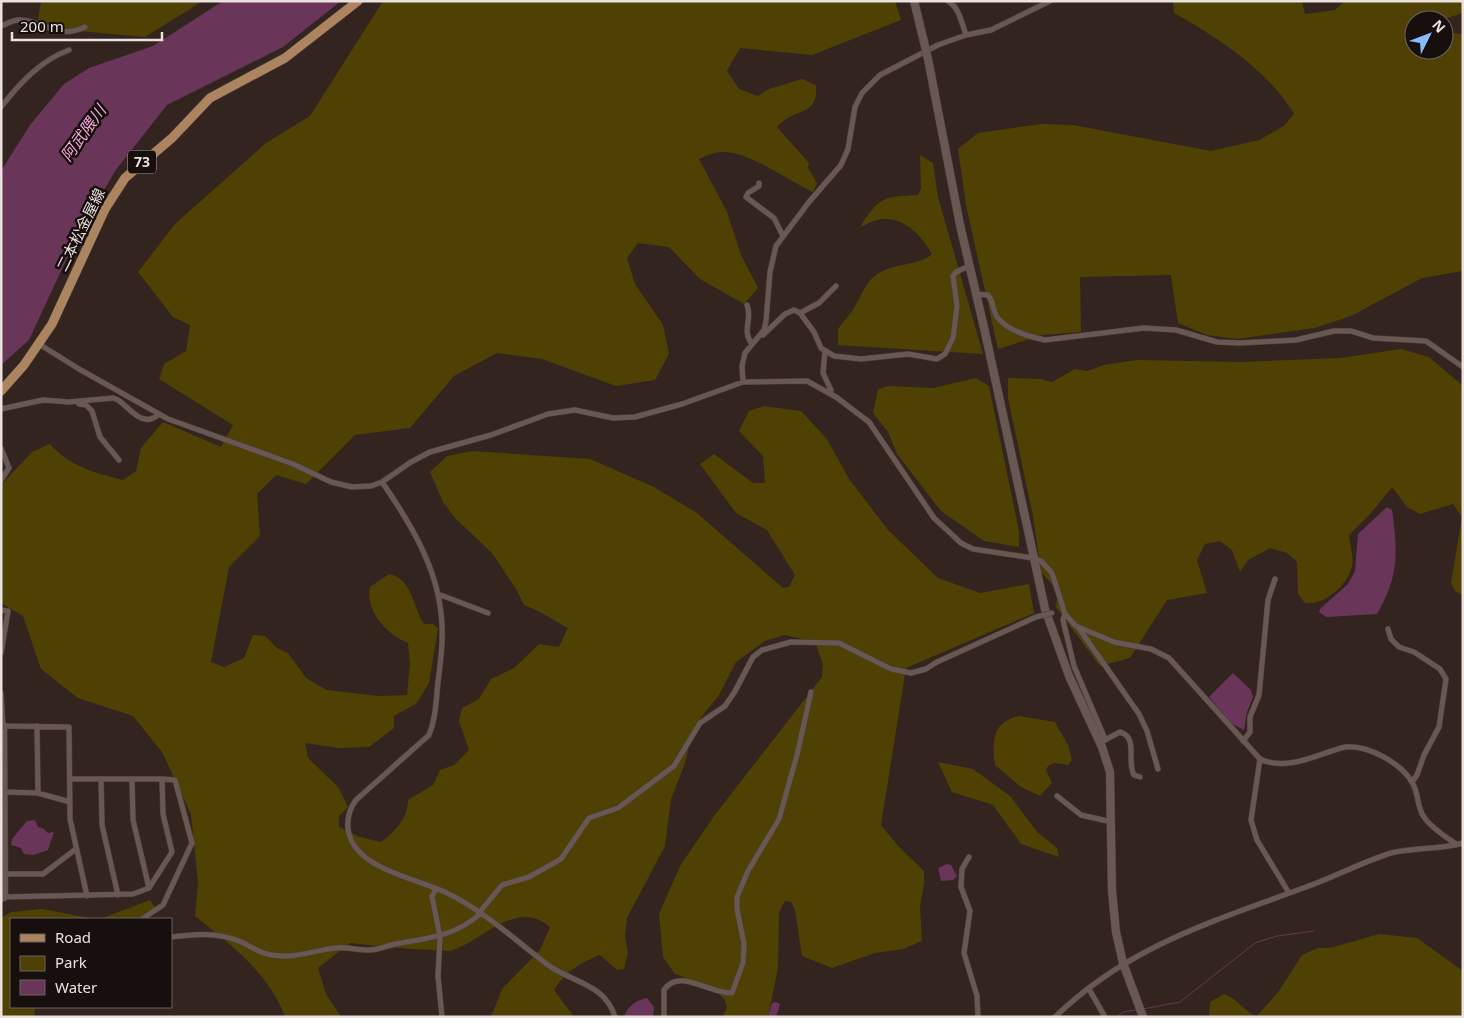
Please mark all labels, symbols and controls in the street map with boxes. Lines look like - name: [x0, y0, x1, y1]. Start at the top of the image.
- scale bar: [12, 10, 162, 42]
- north arrow: [1404, 10, 1454, 60]
- text: N: [1428, 15, 1450, 37]
- text: 200 m: [20, 16, 64, 36]
- water label: 阿武隈川: [55, 99, 112, 165]
- road number: 73: [128, 150, 156, 173]
- street label: 二本松金屋線: [51, 185, 109, 274]
- legend: [10, 918, 172, 1008]
- text: Road: [55, 927, 91, 947]
- text: Park: [55, 952, 87, 972]
- text: Water: [55, 977, 97, 997]

